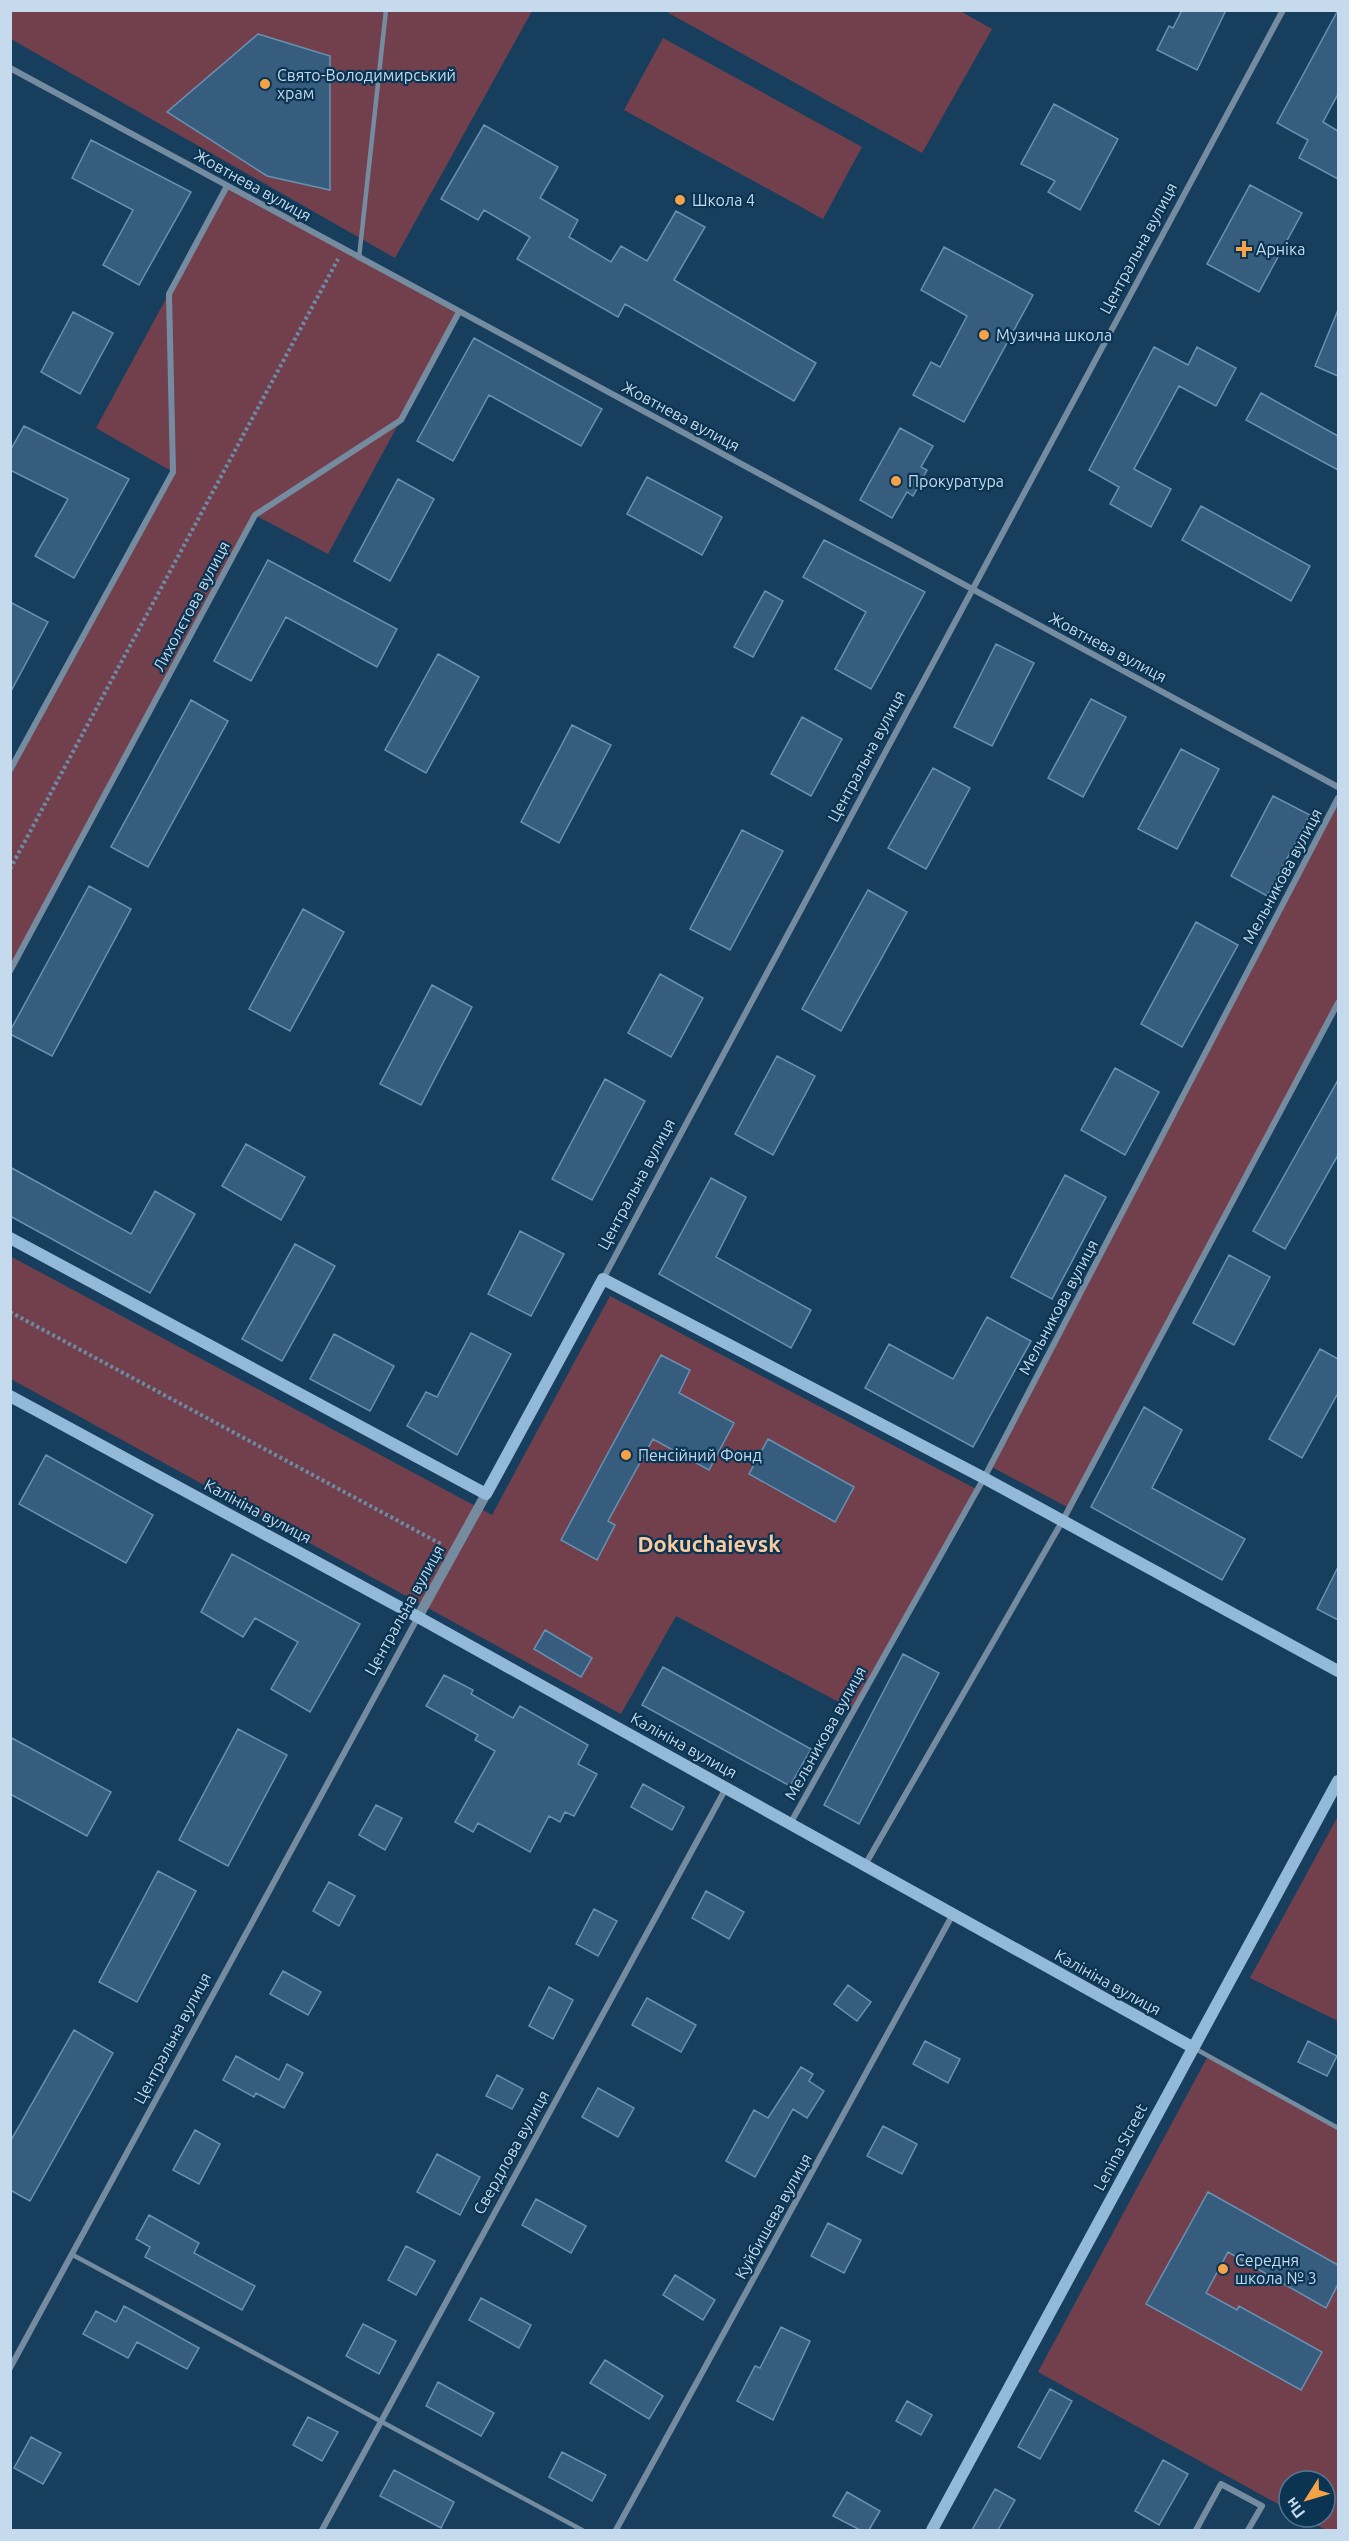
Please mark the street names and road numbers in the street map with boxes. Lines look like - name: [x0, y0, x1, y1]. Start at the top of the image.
- street label: Жовтнева вулиця: [191, 145, 315, 225]
- street label: Центральна вулиця: [1096, 179, 1180, 317]
- street label: Жовтнева вулиця: [619, 377, 743, 455]
- street label: Лихолєтова вулиця: [149, 538, 233, 674]
- street label: Жовтнева вулиця: [1046, 608, 1170, 686]
- street label: Центральна вулиця: [824, 687, 908, 825]
- street label: Мельникова вулиця: [1239, 805, 1325, 947]
- street label: Центральна вулиця: [594, 1115, 678, 1253]
- street label: Мельникова вулиця: [1015, 1236, 1101, 1378]
- street label: Калініна вулиця: [201, 1475, 315, 1547]
- street label: Центральна вулиця: [361, 1542, 447, 1678]
- street label: Мельникова вулиця: [781, 1663, 869, 1803]
- street label: Калініна вулиця: [628, 1708, 740, 1782]
- street label: Калініна вулиця: [1052, 1945, 1164, 2019]
- street label: Центральна вулиця: [130, 1969, 214, 2107]
- street label: Свердлова вулиця: [469, 2087, 553, 2217]
- street label: Lenina Street: [1090, 2100, 1151, 2193]
- street label: Куйбишева вулиця: [731, 2150, 815, 2282]

